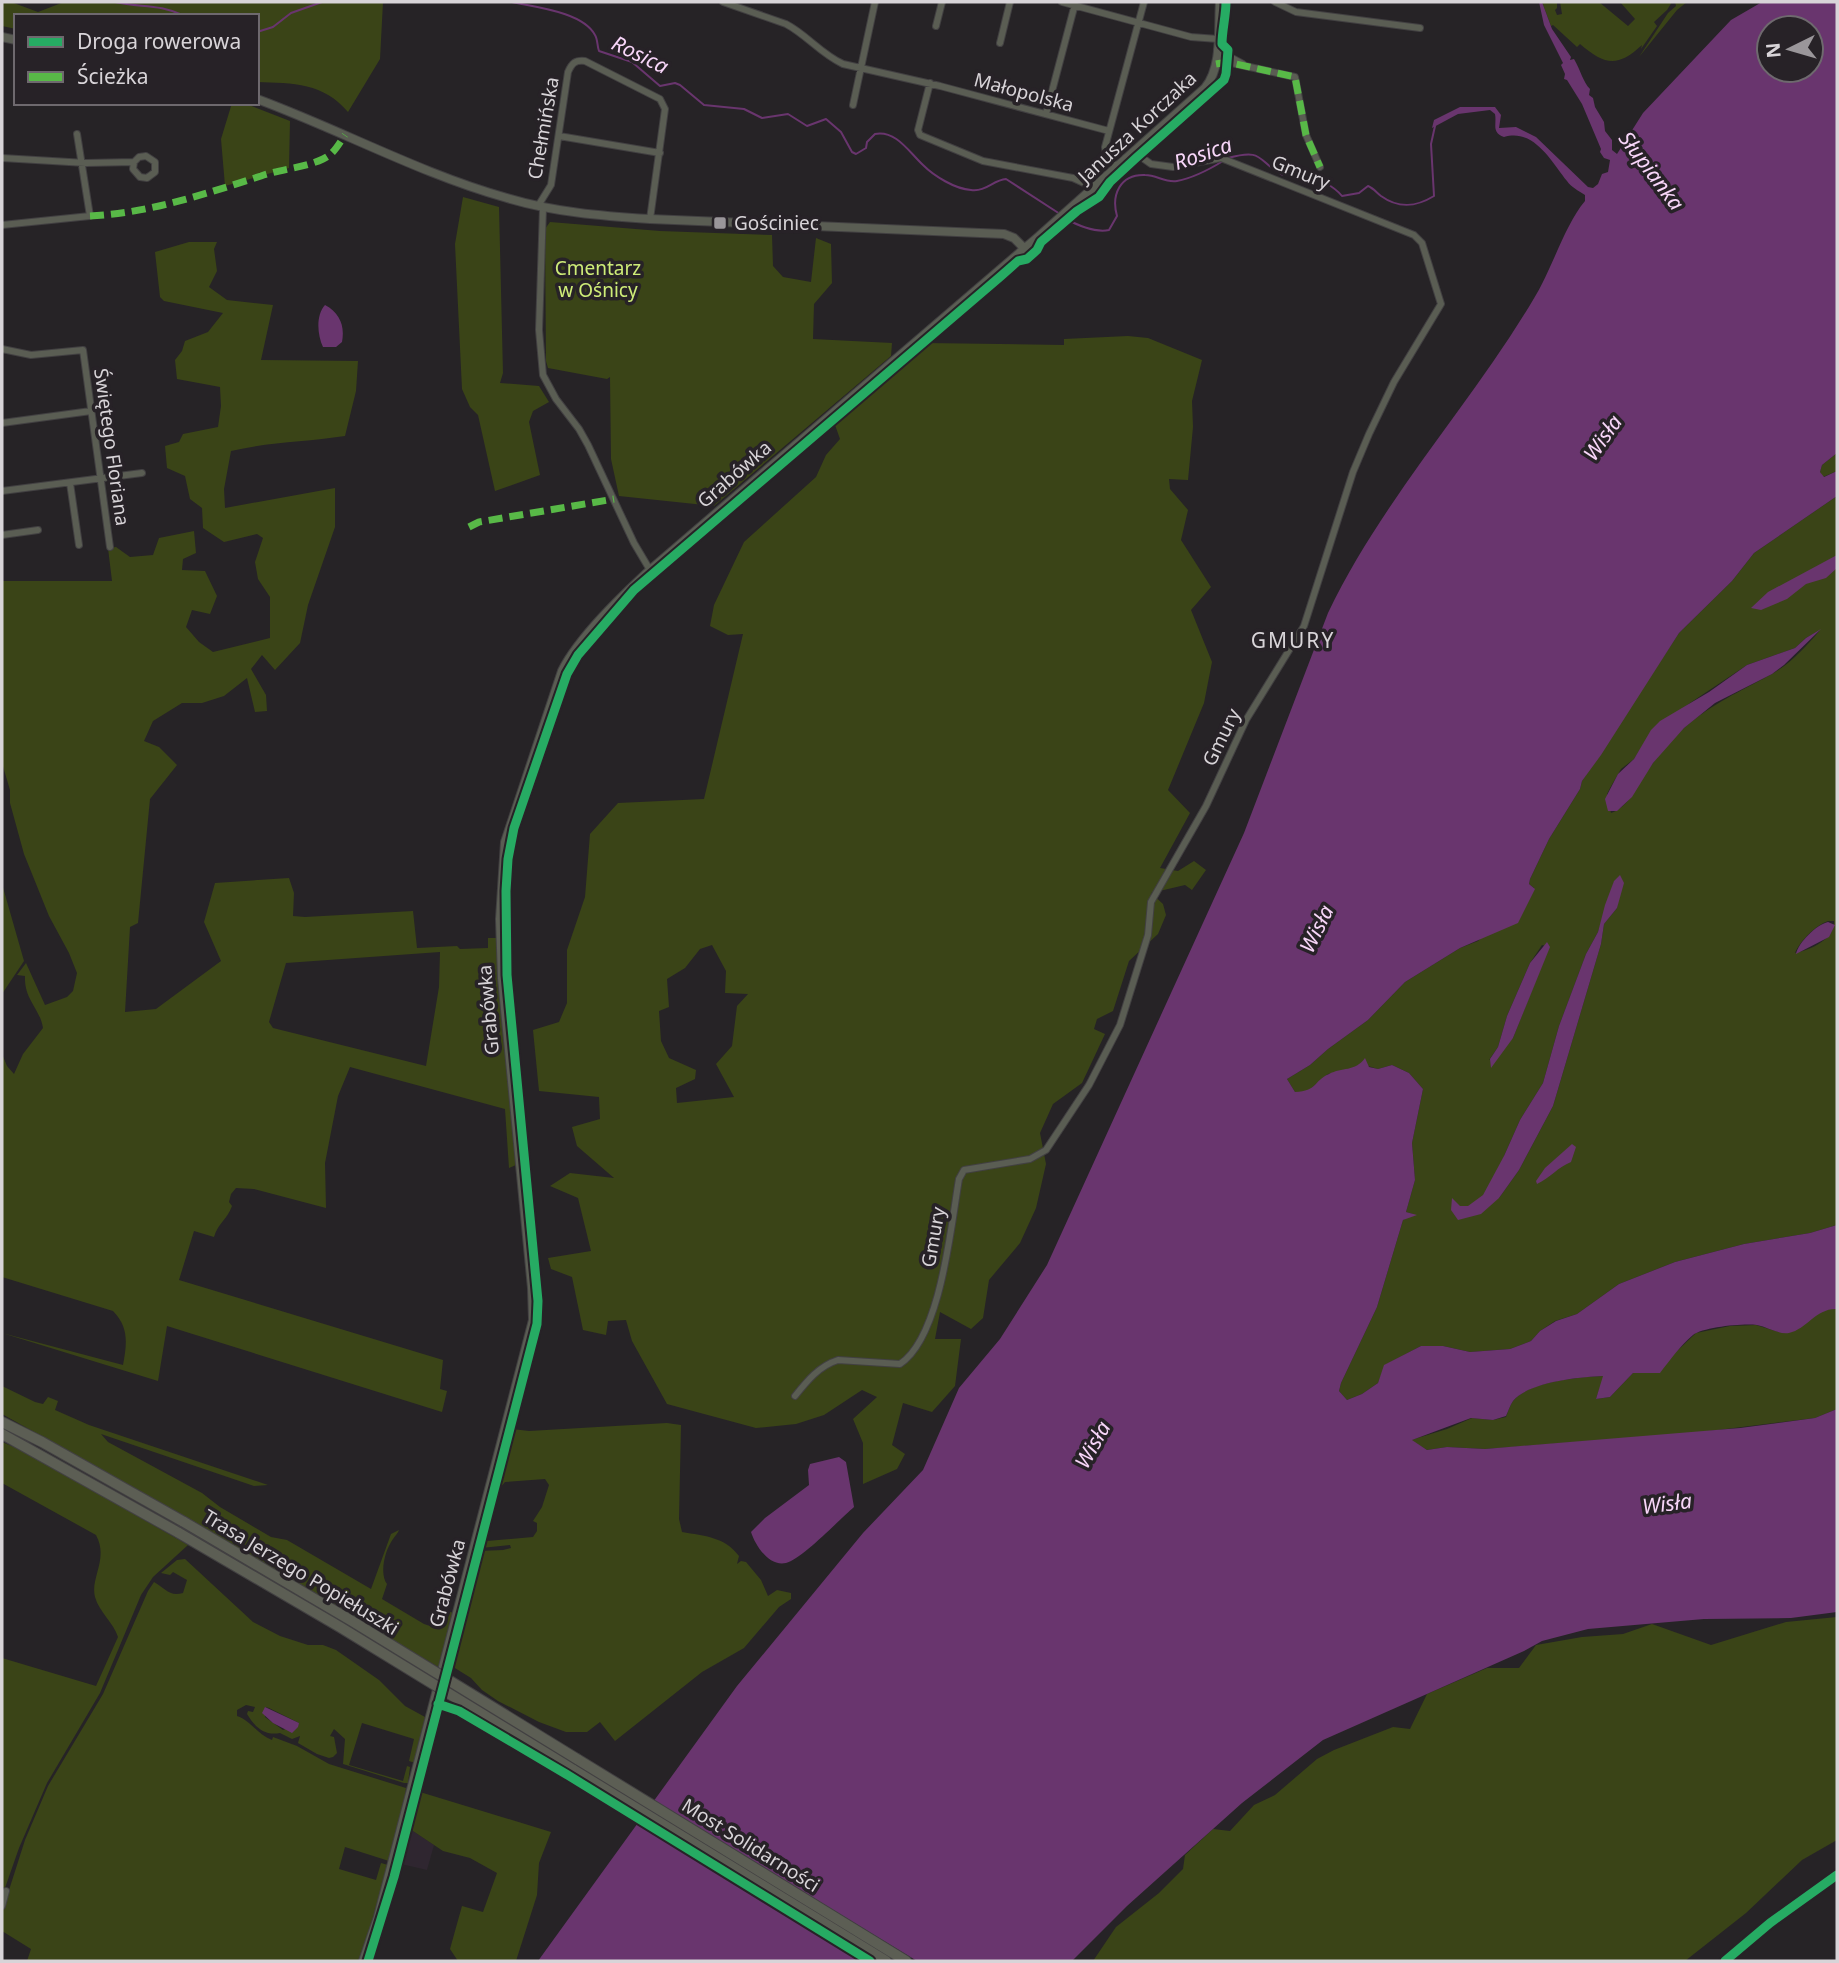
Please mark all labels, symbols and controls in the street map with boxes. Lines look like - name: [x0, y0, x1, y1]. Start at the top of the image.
- legend: [14, 14, 259, 105]
- north arrow: [1755, 14, 1825, 84]
- text: Droga rowerowa: [77, 27, 241, 55]
- water label: Rosica: [607, 28, 674, 80]
- text: N: [1759, 42, 1787, 59]
- text: Ścieżka: [77, 62, 149, 90]
- street label: Janusza Korczaka: [1071, 65, 1202, 190]
- street label: Małopolska: [971, 66, 1077, 118]
- street label: Chełmińska: [521, 75, 565, 181]
- water label: Słupianka: [1613, 125, 1691, 216]
- water label: Rosica: [1170, 130, 1236, 176]
- street label: Gmury: [1268, 149, 1334, 196]
- place label: Gościniec: [734, 210, 819, 236]
- marker: Gościniec: [712, 215, 728, 231]
- park label: Cmentarz w Ośnicy: [555, 255, 641, 303]
- street label: Świętego Floriana: [88, 367, 136, 527]
- water label: Wisła: [1576, 409, 1628, 466]
- street label: Grabówka: [691, 435, 777, 513]
- district label: GMURY: [1251, 626, 1335, 654]
- street label: Gmury: [1196, 704, 1246, 770]
- water label: Wisła: [1293, 900, 1340, 957]
- street label: Grabówka: [471, 964, 505, 1056]
- street label: Gmury: [915, 1204, 951, 1269]
- water label: Wisła: [1068, 1416, 1116, 1473]
- water label: Wisła: [1640, 1486, 1693, 1520]
- street label: Trasa Jerzego Popiełuszki: [198, 1503, 404, 1641]
- street label: Grabówka: [423, 1536, 471, 1630]
- street label: Most Solidarności: [677, 1792, 825, 1898]

